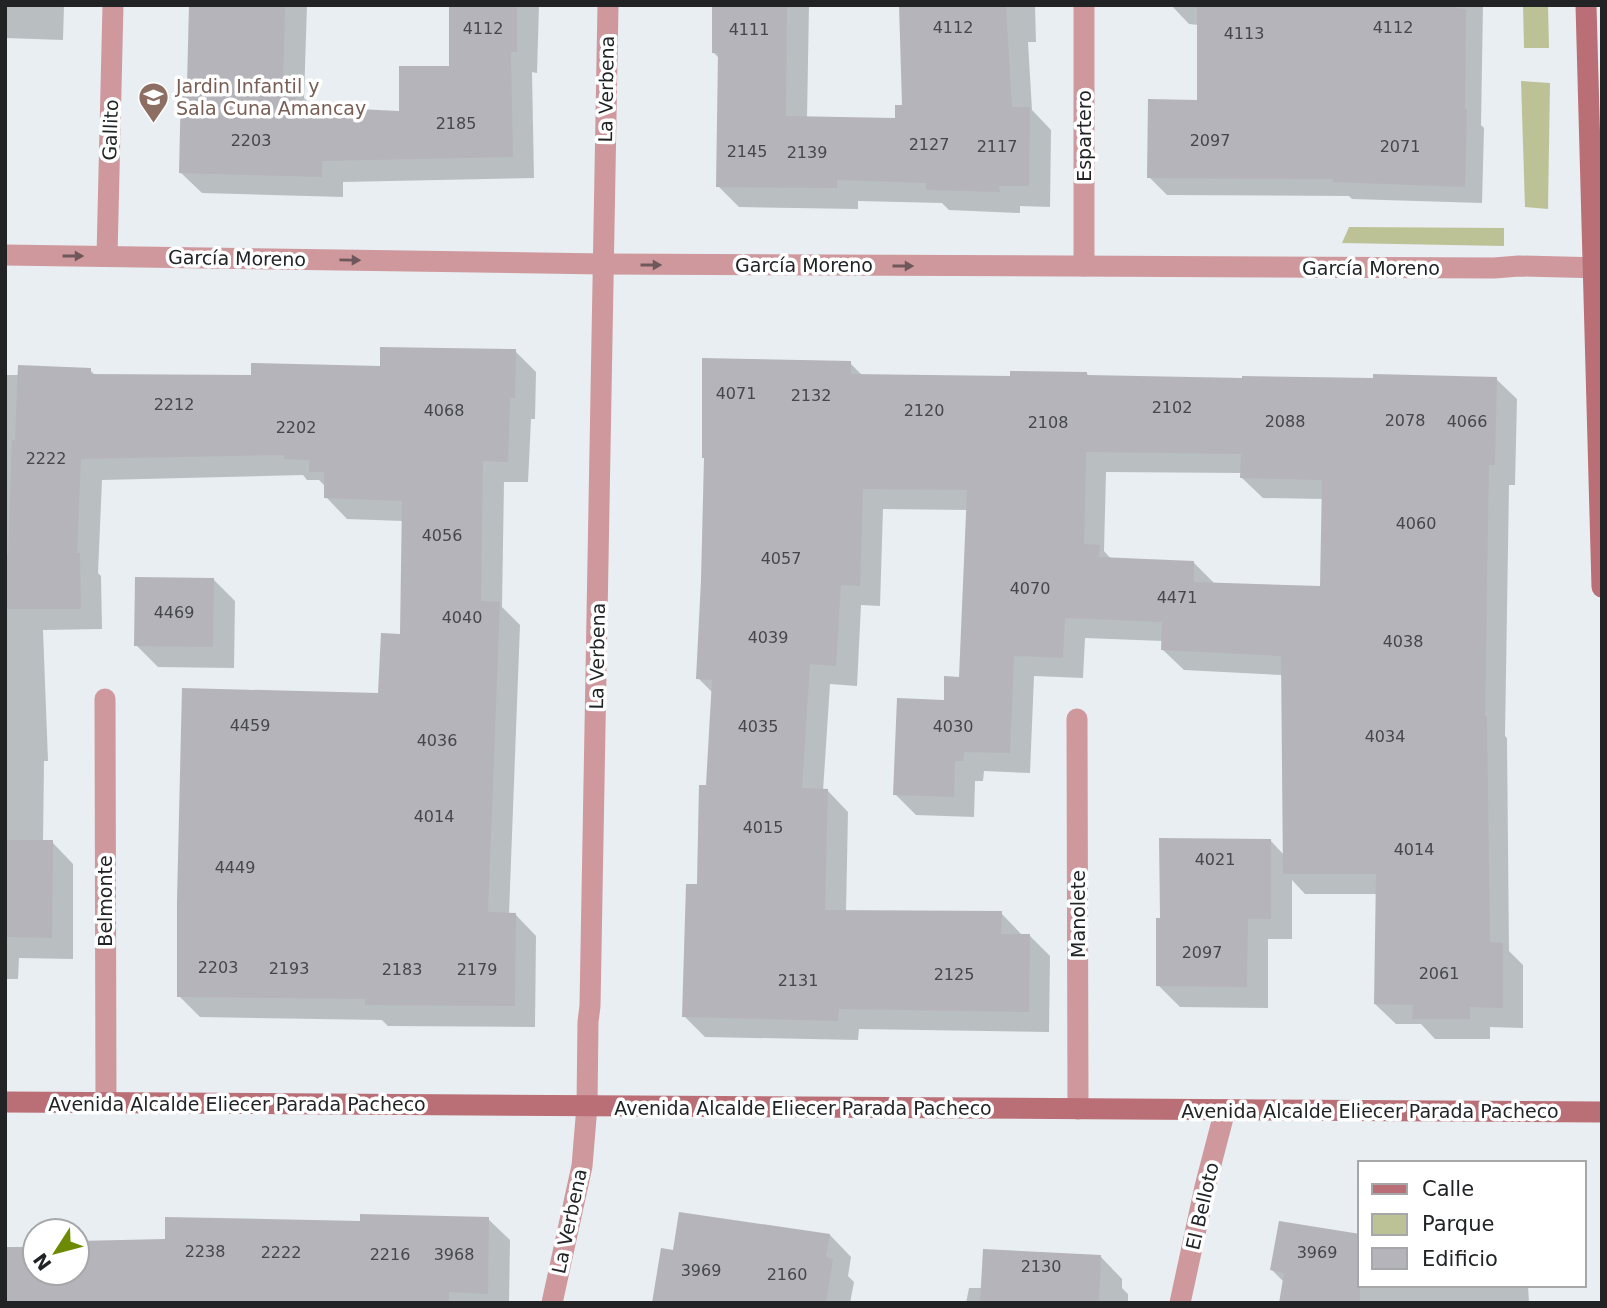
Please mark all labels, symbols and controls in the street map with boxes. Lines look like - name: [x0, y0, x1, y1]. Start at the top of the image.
- house number: 4112: [933, 18, 973, 37]
- house number: 4112: [1373, 18, 1413, 37]
- house number: 4112: [463, 19, 503, 38]
- house number: 4111: [729, 20, 769, 39]
- house number: 4113: [1224, 24, 1264, 43]
- street label: La Verbena: [594, 35, 618, 143]
- place label: Jardin Infantil y Sala Cuna Amancay: [175, 75, 366, 119]
- school or university icon: Jardin Infantil y Sala Cuna Amancay: [136, 80, 170, 124]
- street label: Espartero: [1073, 90, 1095, 182]
- street label: Gallito: [98, 99, 122, 161]
- house number: 2185: [436, 114, 476, 133]
- house number: 2203: [231, 131, 271, 150]
- house number: 2097: [1190, 131, 1230, 150]
- house number: 2127: [909, 135, 949, 154]
- house number: 2117: [977, 137, 1017, 156]
- house number: 2071: [1380, 137, 1420, 156]
- house number: 2145: [727, 142, 767, 161]
- house number: 2139: [787, 143, 827, 162]
- street label: García Moreno: [168, 246, 306, 270]
- one-way arrow: [63, 250, 85, 261]
- one-way arrow: [339, 254, 361, 266]
- street label: García Moreno: [735, 254, 873, 276]
- street label: García Moreno: [1302, 257, 1440, 279]
- one-way arrow: [640, 259, 662, 271]
- one-way arrow: [892, 260, 914, 272]
- house number: 4071: [716, 384, 756, 403]
- house number: 2132: [791, 386, 831, 405]
- house number: 2212: [154, 395, 194, 414]
- house number: 2102: [1152, 398, 1192, 417]
- house number: 4068: [424, 401, 464, 420]
- house number: 2120: [904, 401, 944, 420]
- house number: 2078: [1385, 411, 1425, 430]
- house number: 2088: [1265, 412, 1305, 431]
- house number: 4066: [1447, 412, 1487, 431]
- house number: 2108: [1028, 413, 1068, 432]
- house number: 2202: [276, 418, 316, 437]
- house number: 2222: [26, 449, 66, 468]
- house number: 4060: [1396, 514, 1436, 533]
- house number: 4056: [422, 526, 462, 545]
- house number: 4057: [761, 549, 801, 568]
- house number: 4070: [1010, 579, 1050, 598]
- house number: 4471: [1157, 588, 1197, 607]
- street label: La Verbena: [585, 602, 609, 710]
- house number: 4469: [154, 603, 194, 622]
- house number: 4040: [442, 608, 482, 627]
- house number: 4039: [748, 628, 788, 647]
- house number: 4038: [1383, 632, 1423, 651]
- house number: 4459: [230, 716, 270, 735]
- house number: 4035: [738, 717, 778, 736]
- house number: 4030: [933, 717, 973, 736]
- house number: 4034: [1365, 727, 1405, 746]
- house number: 4036: [417, 731, 457, 750]
- house number: 4014: [414, 807, 454, 826]
- house number: 4015: [743, 818, 783, 837]
- house number: 4014: [1394, 840, 1434, 859]
- house number: 4021: [1195, 850, 1235, 869]
- street label: Belmonte: [94, 855, 116, 947]
- house number: 4449: [215, 858, 255, 877]
- street label: Manolete: [1067, 870, 1089, 958]
- house number: 2097: [1182, 943, 1222, 962]
- house number: 2203: [198, 958, 238, 977]
- house number: 2193: [269, 959, 309, 978]
- house number: 2183: [382, 960, 422, 979]
- house number: 2179: [457, 960, 497, 979]
- house number: 2061: [1419, 964, 1459, 983]
- house number: 2125: [934, 965, 974, 984]
- house number: 2131: [778, 971, 818, 990]
- street label: Avenida Alcalde Eliecer Parada Pacheco: [48, 1093, 426, 1115]
- street label: Avenida Alcalde Eliecer Parada Pacheco: [614, 1097, 992, 1119]
- street label: Avenida Alcalde Eliecer Parada Pacheco: [1181, 1100, 1559, 1122]
- street label: El Belloto: [1181, 1160, 1223, 1252]
- legend: [1358, 1161, 1586, 1287]
- street label: La Verbena: [547, 1167, 591, 1275]
- text: Calle: [1422, 1177, 1474, 1201]
- text: Parque: [1422, 1212, 1494, 1236]
- north arrow: [21, 1217, 91, 1287]
- house number: 2238: [185, 1242, 225, 1261]
- house number: 2222: [261, 1243, 301, 1262]
- house number: 3969: [1297, 1243, 1337, 1262]
- house number: 2216: [370, 1245, 410, 1264]
- house number: 3968: [434, 1245, 474, 1264]
- text: Edificio: [1422, 1247, 1498, 1271]
- text: N: [29, 1249, 56, 1275]
- house number: 2130: [1021, 1257, 1061, 1276]
- house number: 3969: [681, 1261, 721, 1280]
- house number: 2160: [767, 1265, 807, 1284]

